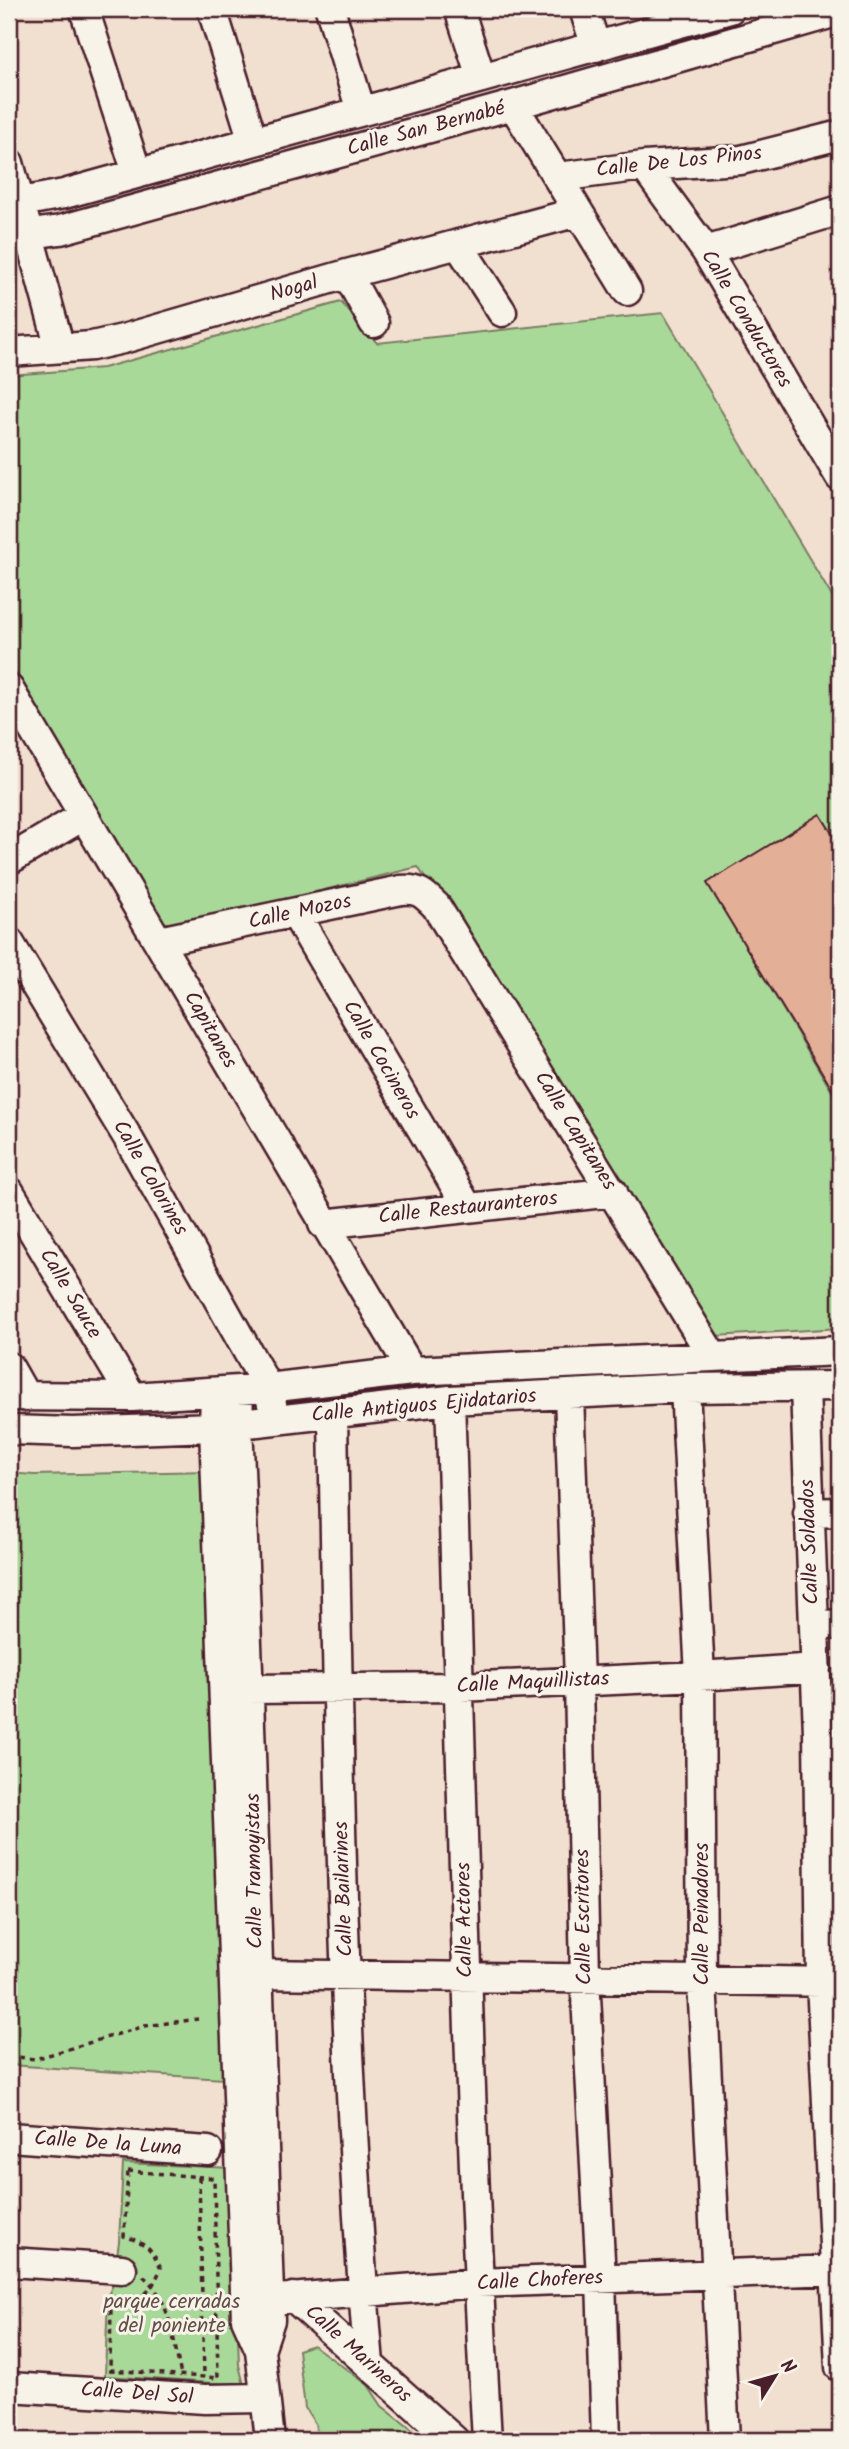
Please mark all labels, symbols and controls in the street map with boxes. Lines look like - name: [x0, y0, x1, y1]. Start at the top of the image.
- street label: Calle San Bernabé: [343, 92, 509, 166]
- street label: Calle De Los Pinos: [595, 137, 764, 187]
- street label: Calle Conductores: [691, 243, 801, 395]
- street label: Nogal: [266, 266, 322, 312]
- street label: Calle Mozos: [246, 885, 355, 939]
- street label: Capitanes: [174, 985, 246, 1075]
- street label: Calle Cocineros: [333, 994, 429, 1126]
- street label: Calle Capitanes: [525, 1065, 625, 1197]
- street label: Calle Colorines: [103, 1114, 197, 1242]
- street label: Calle Restauranteros: [377, 1182, 559, 1234]
- street label: Calle Sauce: [30, 1242, 110, 1346]
- street label: Calle Antiguos Ejidatarios: [310, 1380, 538, 1432]
- street label: Calle Soldados: [791, 1479, 829, 1605]
- street label: Calle Maquillistas: [456, 1663, 610, 1703]
- street label: Calle Tramoyistas: [237, 1793, 273, 1949]
- street label: Calle Bailarines: [325, 1821, 363, 1957]
- street label: Calle Peinadores: [686, 1843, 719, 1985]
- street label: Calle Escritores: [566, 1849, 602, 1985]
- street label: Calle Actores: [447, 1862, 483, 1978]
- street label: Calle De la Luna: [33, 2122, 183, 2166]
- street label: Calle Choferes: [476, 2261, 604, 2301]
- park label: parque cerradas del poniente: [103, 2286, 240, 2343]
- street label: Calle Marineros: [297, 2297, 419, 2411]
- north arrow: [740, 2340, 810, 2410]
- text: N: [771, 2353, 803, 2381]
- street label: Calle Del Sol: [80, 2374, 194, 2414]

